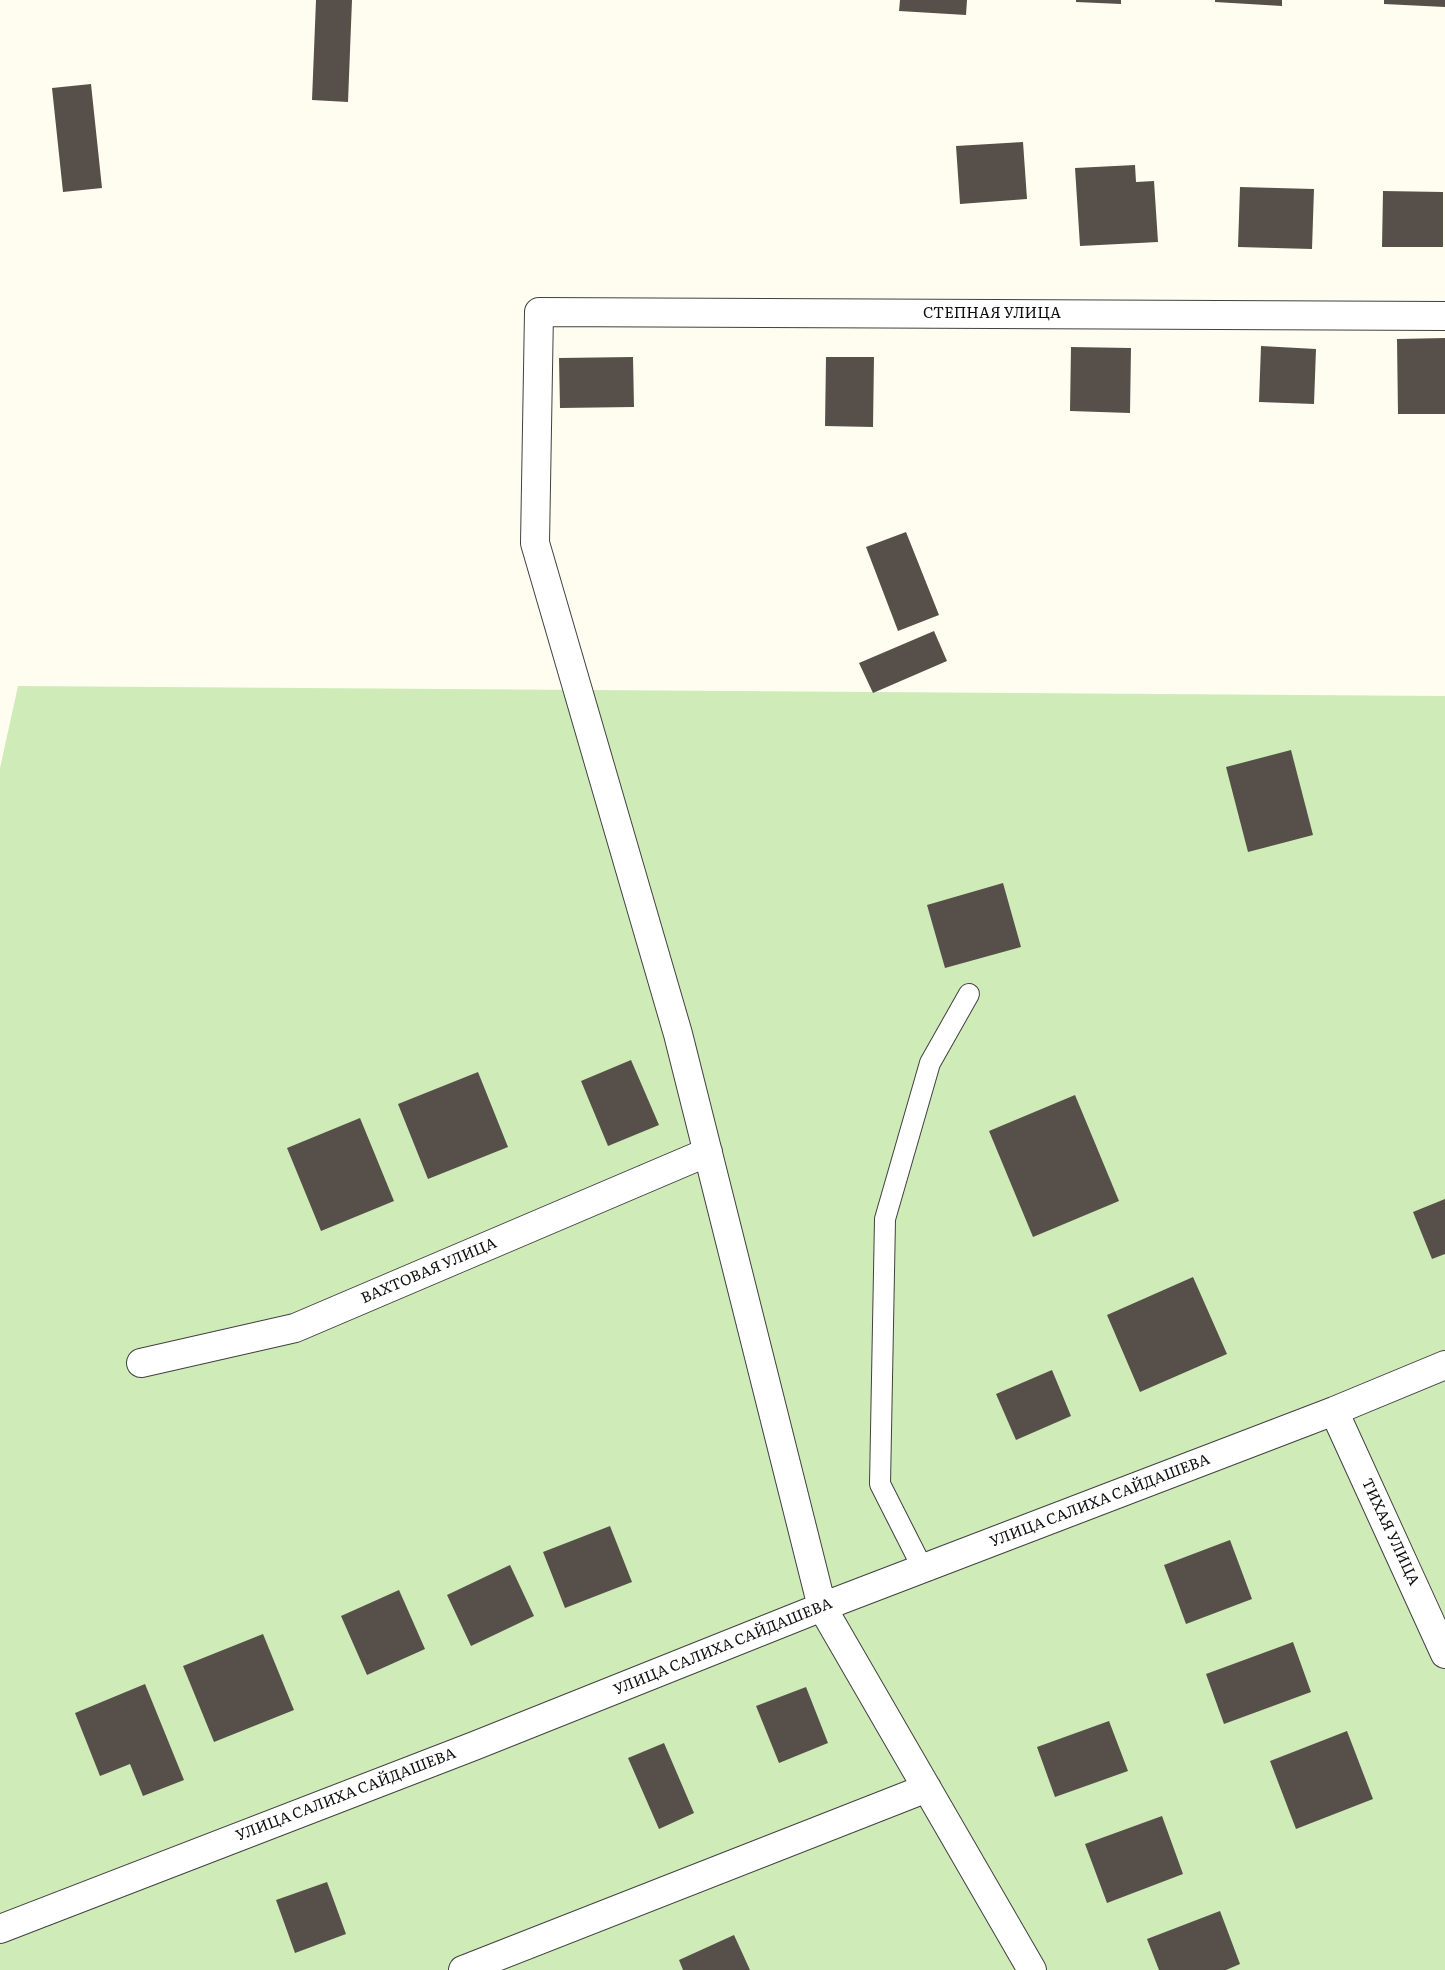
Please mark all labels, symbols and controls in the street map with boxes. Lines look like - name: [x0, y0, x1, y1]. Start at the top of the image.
- street label: СТЕПНАЯ УЛИЦА: [923, 305, 1061, 323]
- street label: ВАХТОВАЯ УЛИЦА: [359, 1234, 499, 1308]
- street label: УЛИЦА САЛИХА САЙДАШЕВА: [988, 1451, 1212, 1551]
- street label: ТИХАЯ УЛИЦА: [1357, 1475, 1423, 1589]
- street label: УЛИЦА САЛИХА САЙДАШЕВА: [611, 1595, 835, 1699]
- street label: УЛИЦА САЛИХА САЙДАШЕВА: [234, 1745, 458, 1845]

